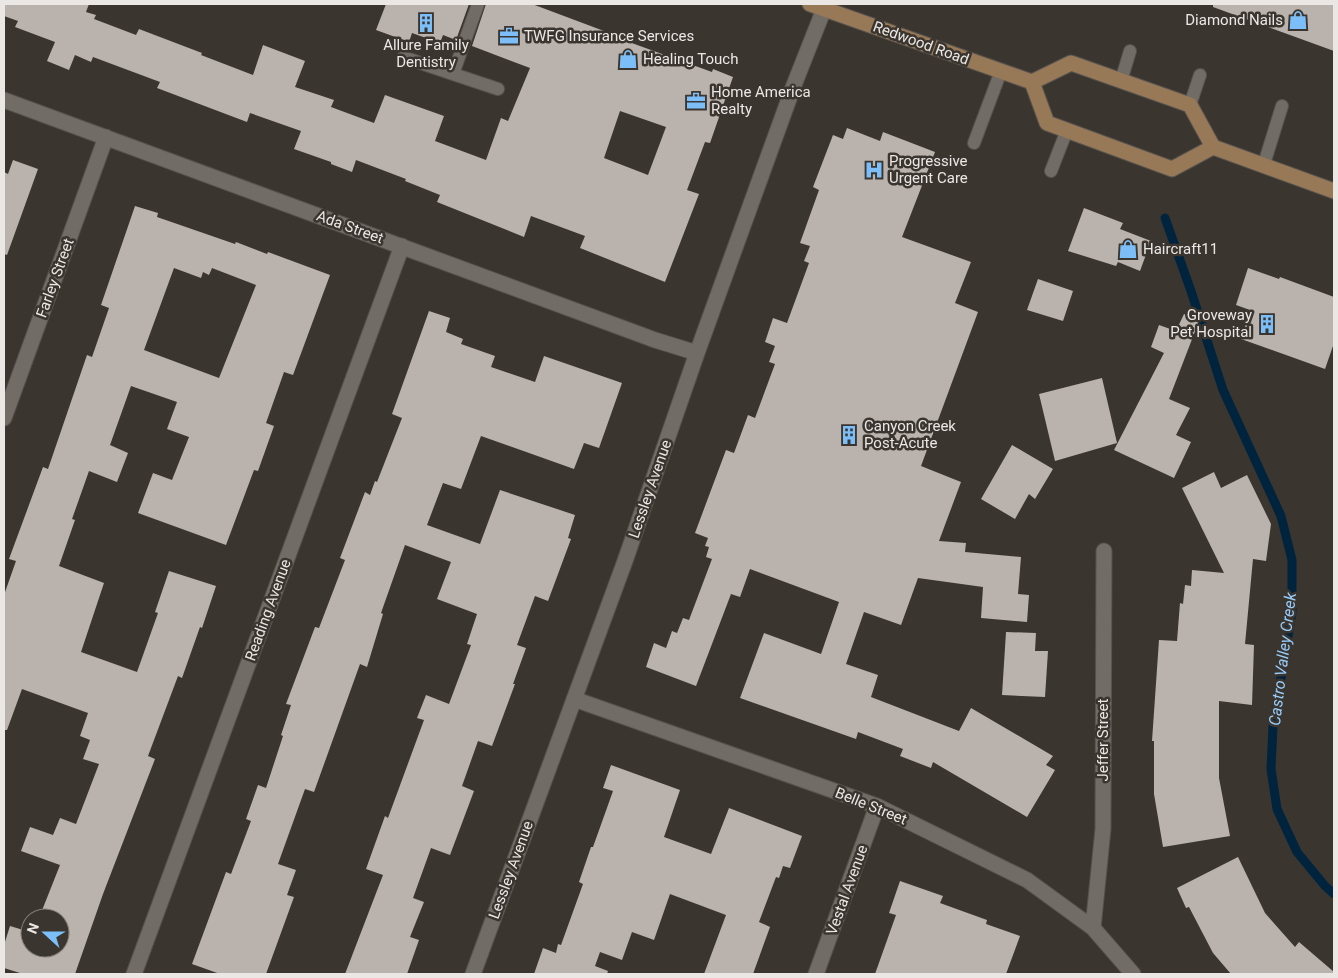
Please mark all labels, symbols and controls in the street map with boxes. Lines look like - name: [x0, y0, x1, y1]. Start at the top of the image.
- shop icon: Diamond Nails: [1287, 9, 1309, 31]
- place label: Diamond Nails: [1185, 11, 1283, 29]
- building icon: Allure Family Dentistry: [415, 12, 437, 34]
- street label: Redwood Road: [871, 17, 971, 69]
- office icon: TWFG Insurance Services: [498, 25, 520, 47]
- place label: TWFG Insurance Services: [524, 27, 694, 45]
- place label: Allure Family Dentistry: [383, 36, 469, 71]
- shop icon: Healing Touch: [617, 48, 639, 70]
- place label: Healing Touch: [643, 50, 738, 68]
- place label: Home America Realty: [711, 83, 811, 118]
- office icon: Home America Realty: [685, 90, 707, 112]
- place label: Progressive Urgent Care: [889, 152, 968, 187]
- hospital icon: Progressive Urgent Care: [863, 159, 885, 181]
- street label: Ada Street: [314, 207, 386, 247]
- street label: Farley Street: [32, 236, 78, 320]
- shop icon: Haircraft11: [1117, 238, 1139, 260]
- place label: Haircraft11: [1143, 240, 1218, 258]
- place label: Groveway Pet Hospital: [1170, 306, 1252, 341]
- building icon: Groveway Pet Hospital: [1256, 313, 1278, 335]
- place label: Canyon Creek Post-Acute: [864, 417, 956, 452]
- building icon: Canyon Creek Post-Acute: [838, 424, 860, 446]
- street label: Lessley Avenue: [625, 437, 675, 541]
- street label: Reading Avenue: [241, 557, 295, 663]
- water label: Castro Valley Creek: [1265, 590, 1300, 727]
- street label: Jeffer Street: [1094, 699, 1112, 781]
- street label: Belle Street: [832, 783, 910, 829]
- street label: Lessley Avenue: [485, 819, 537, 921]
- street label: Vestal Avenue: [822, 843, 872, 937]
- north arrow: [20, 908, 70, 958]
- text: N: [24, 921, 42, 936]

